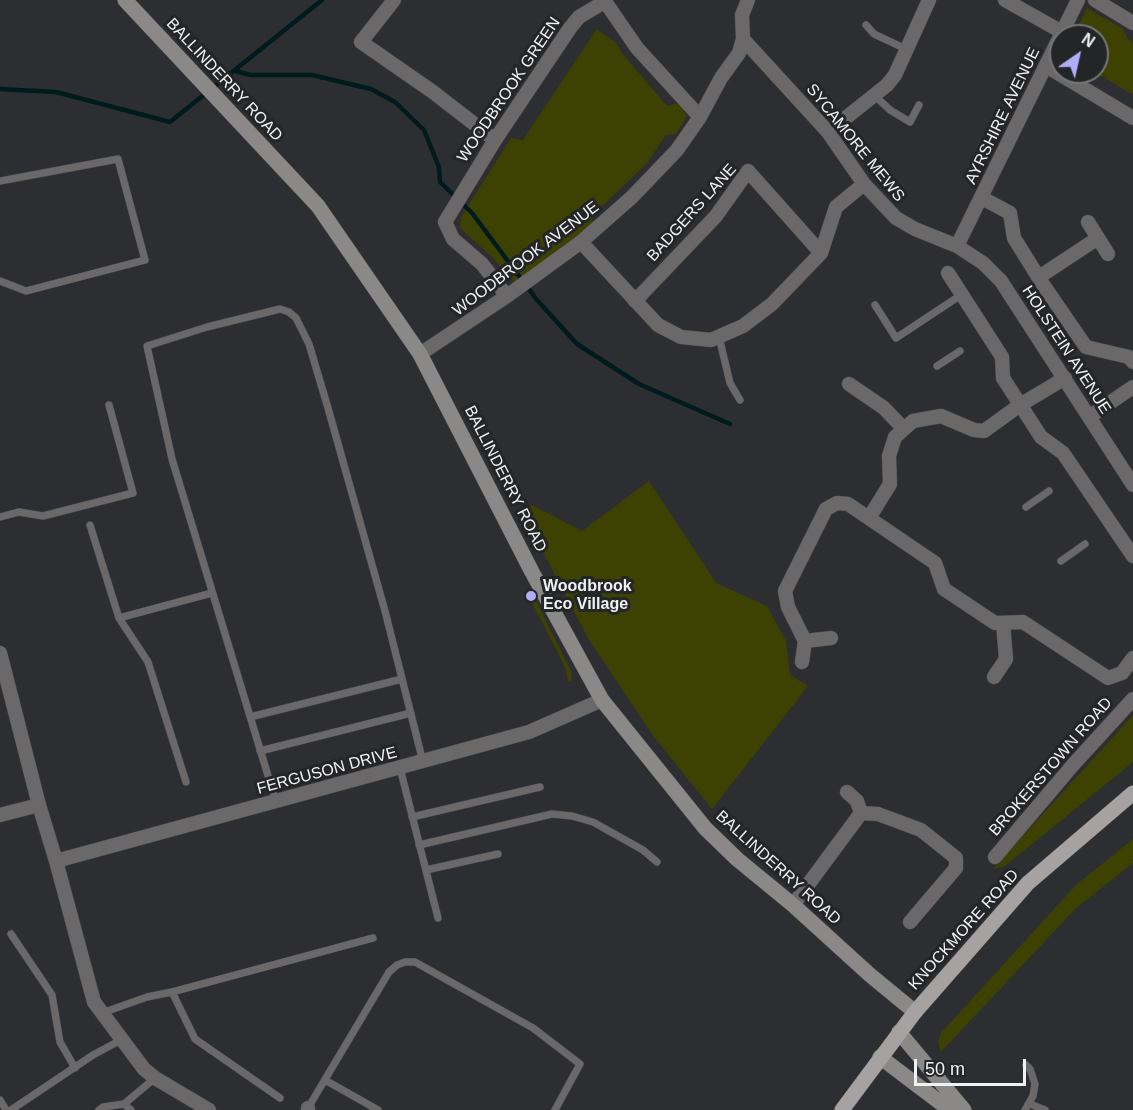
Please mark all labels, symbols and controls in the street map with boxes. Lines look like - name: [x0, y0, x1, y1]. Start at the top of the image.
- street label: BALLINDERRY ROAD: [162, 14, 286, 146]
- street label: WOODBROOK GREEN: [453, 14, 565, 166]
- north arrow: [1049, 24, 1109, 84]
- text: N: [1079, 30, 1098, 51]
- street label: AYRSHIRE AVENUE: [962, 45, 1044, 187]
- street label: SYCAMORE MEWS: [802, 80, 908, 206]
- street label: BADGERS LANE: [643, 160, 741, 266]
- street label: WOODBROOK AVENUE: [449, 198, 603, 320]
- street label: HOLSTEIN AVENUE: [1017, 282, 1115, 418]
- street label: BALLINDERRY ROAD: [460, 403, 550, 555]
- place label: Woodbrook Eco Village: [543, 577, 632, 615]
- marker: Woodbrook Eco Village: [524, 589, 538, 603]
- street label: BROKERSTOWN ROAD: [986, 694, 1116, 840]
- street label: FERGUSON DRIVE: [255, 743, 399, 799]
- street label: BALLINDERRY ROAD: [712, 807, 844, 929]
- street label: KNOCKMORE ROAD: [905, 866, 1023, 994]
- scale bar: [917, 1047, 1030, 1085]
- text: 50 m: [925, 1059, 965, 1079]

